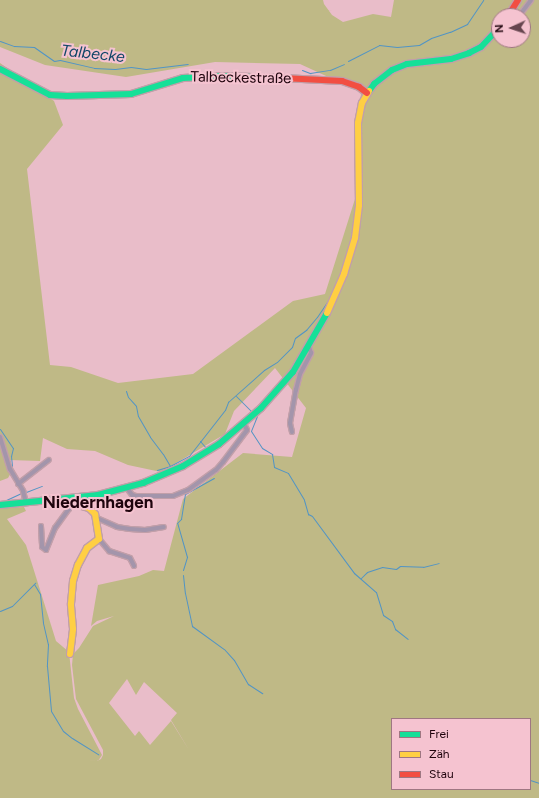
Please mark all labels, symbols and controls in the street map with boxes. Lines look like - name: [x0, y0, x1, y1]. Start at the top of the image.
- north arrow: [491, 8, 531, 48]
- text: N: [493, 24, 506, 33]
- water label: Talbecke: [60, 41, 126, 67]
- street label: Talbeckestraße: [190, 68, 292, 88]
- district label: Niedernhagen: [43, 493, 153, 513]
- legend: [391, 718, 531, 790]
- text: Frei: [429, 727, 449, 741]
- text: Zäh: [429, 747, 450, 761]
- text: Stau: [429, 767, 454, 781]

